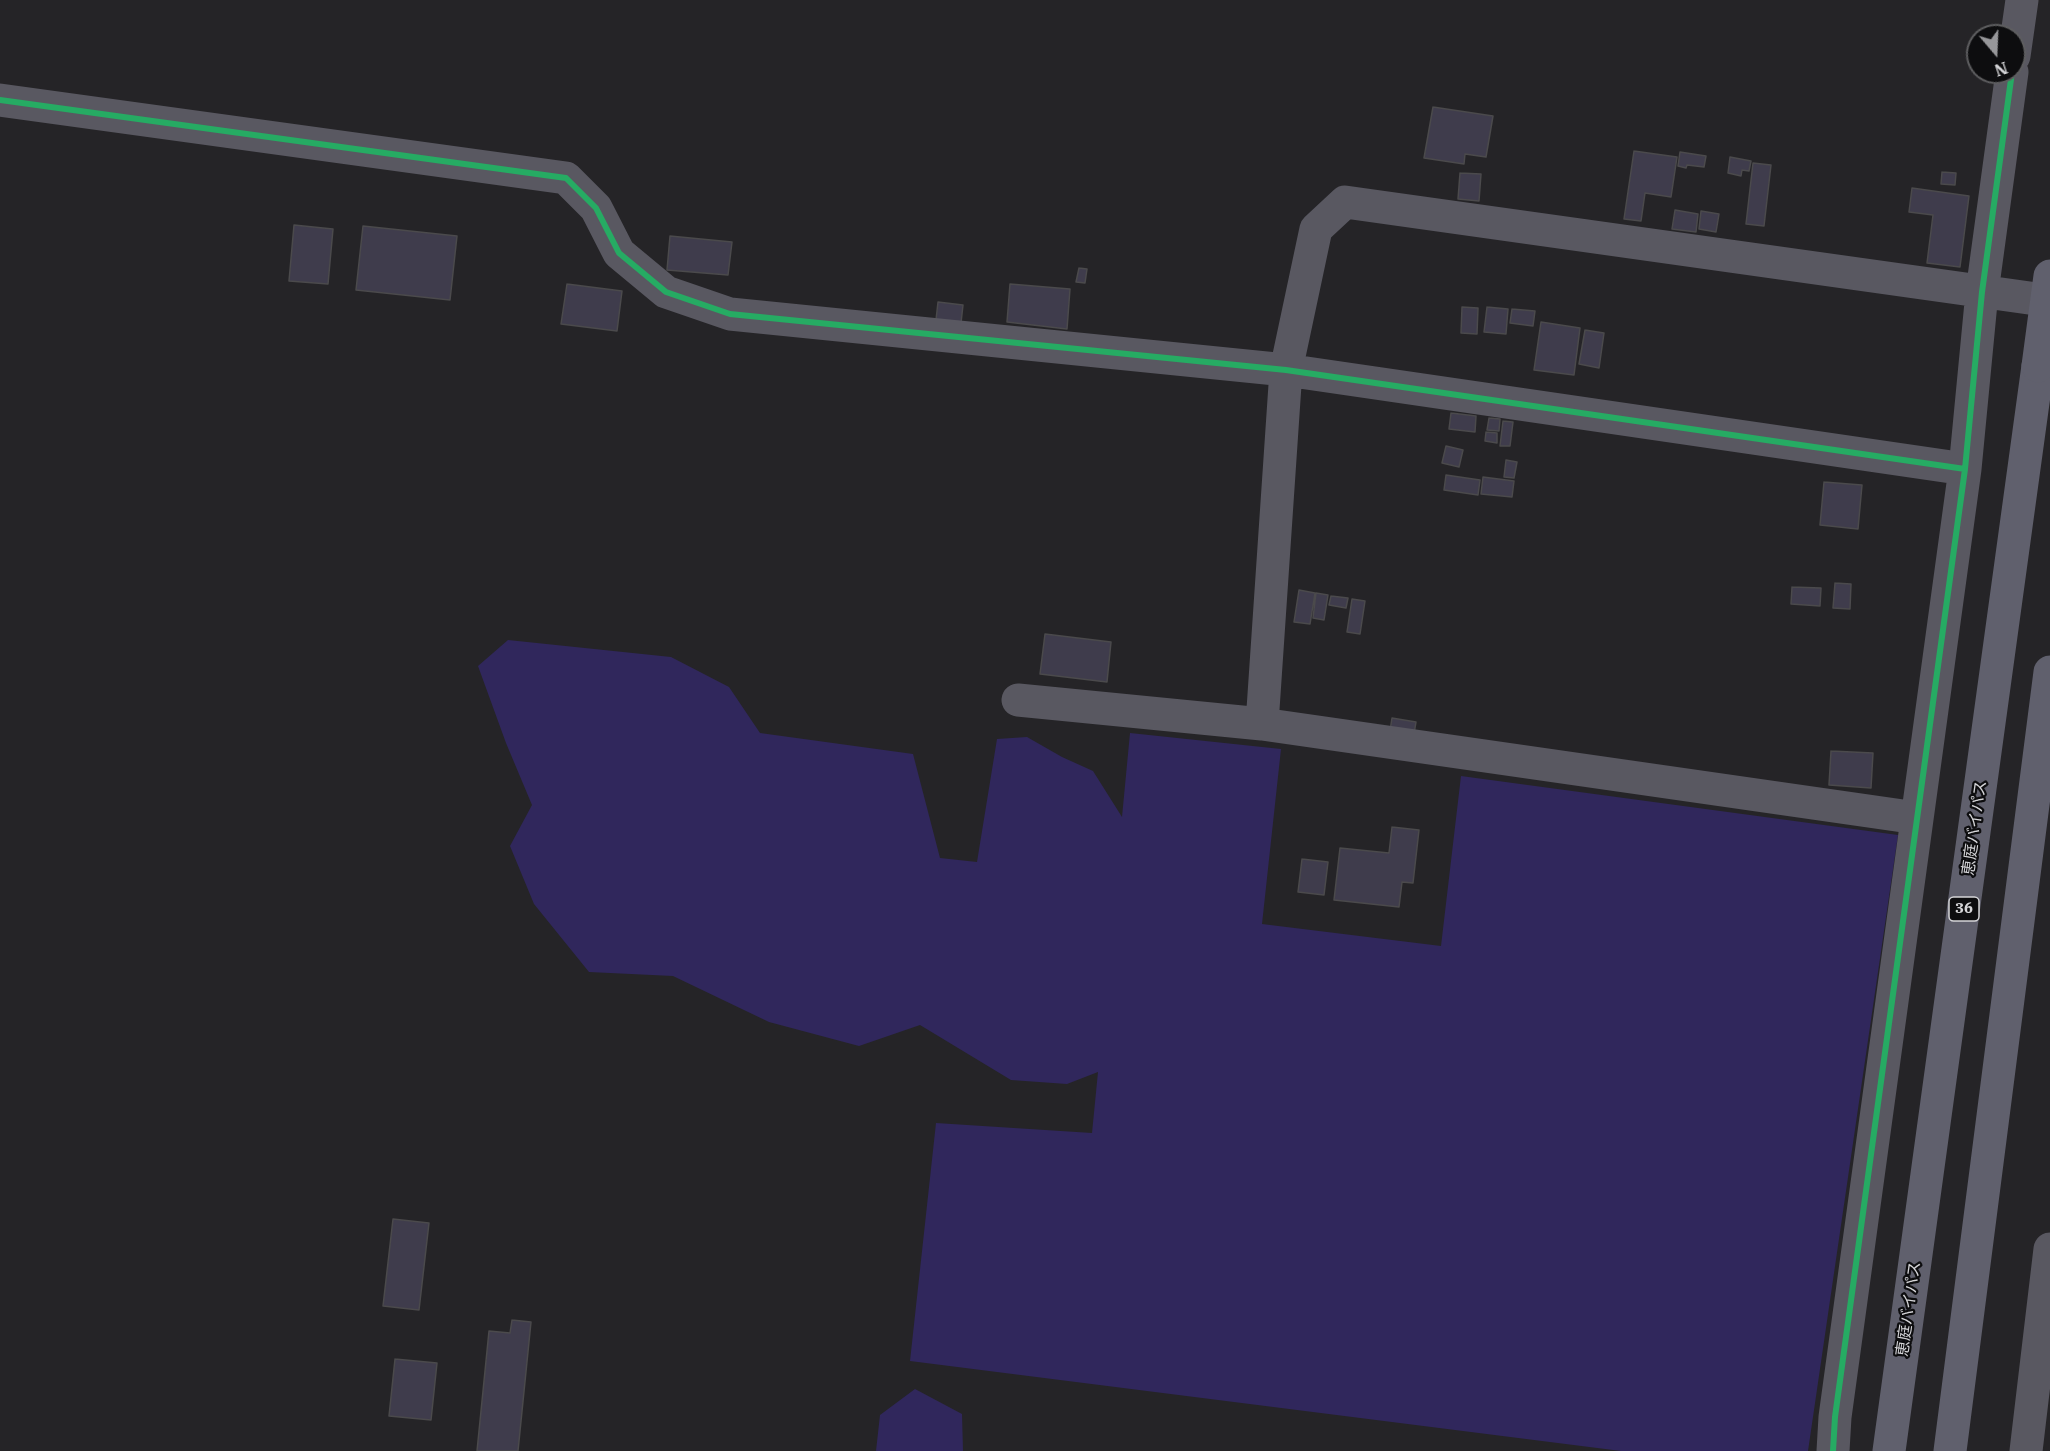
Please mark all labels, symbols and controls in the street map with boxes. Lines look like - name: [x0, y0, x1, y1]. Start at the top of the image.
- north arrow: [1966, 24, 2026, 84]
- text: N: [1992, 58, 2010, 81]
- street label: 恵庭バイパス: [1959, 779, 1991, 877]
- road number: 36: [1949, 897, 1979, 921]
- street label: 恵庭バイパス: [1893, 1260, 1925, 1358]

